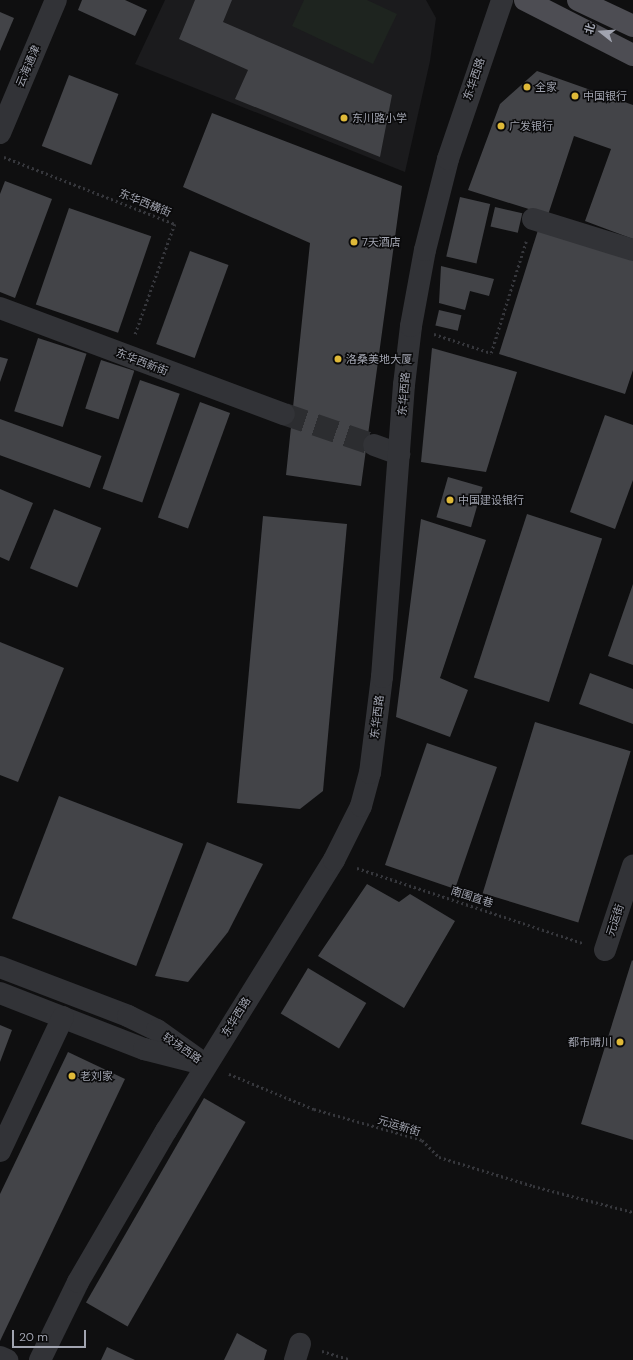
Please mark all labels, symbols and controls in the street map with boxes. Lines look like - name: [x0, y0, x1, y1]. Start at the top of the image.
- north arrow: [581, 12, 621, 52]
- text: 北: [581, 21, 598, 36]
- street label: 云海通津: [13, 43, 43, 89]
- street label: 东华西路: [461, 56, 487, 102]
- place label: 全家: [535, 80, 557, 94]
- marker: 全家: [522, 82, 532, 92]
- place label: 中国银行: [583, 89, 627, 103]
- marker: 中国银行: [570, 91, 580, 101]
- place label: 东川路小学: [352, 111, 407, 125]
- marker: 东川路小学: [339, 113, 349, 123]
- place label: 广发银行: [509, 119, 553, 133]
- marker: 广发银行: [496, 121, 506, 131]
- street label: 东华西横街: [117, 187, 173, 219]
- place label: 7天酒店: [362, 235, 401, 249]
- marker: 7天酒店: [349, 237, 359, 247]
- street label: 东华西新街: [114, 346, 170, 378]
- place label: 洛桑美地大厦: [346, 352, 412, 366]
- marker: 洛桑美地大厦: [333, 354, 343, 364]
- street label: 东华西路: [396, 372, 412, 416]
- place label: 中国建设银行: [458, 493, 524, 507]
- marker: 中国建设银行: [445, 495, 455, 505]
- street label: 东华西路: [368, 694, 386, 740]
- street label: 南围直巷: [449, 884, 495, 910]
- street label: 元运街: [604, 902, 626, 938]
- street label: 东华西路: [219, 995, 253, 1039]
- street label: 较场西路: [160, 1030, 204, 1066]
- place label: 都市晴川: [568, 1035, 612, 1049]
- marker: 都市晴川: [615, 1037, 625, 1047]
- place label: 老刘家: [80, 1069, 113, 1083]
- marker: 老刘家: [67, 1071, 77, 1081]
- street label: 元运新街: [376, 1113, 422, 1139]
- scale bar: [14, 1322, 88, 1348]
- text: 20 m: [19, 1329, 48, 1345]

